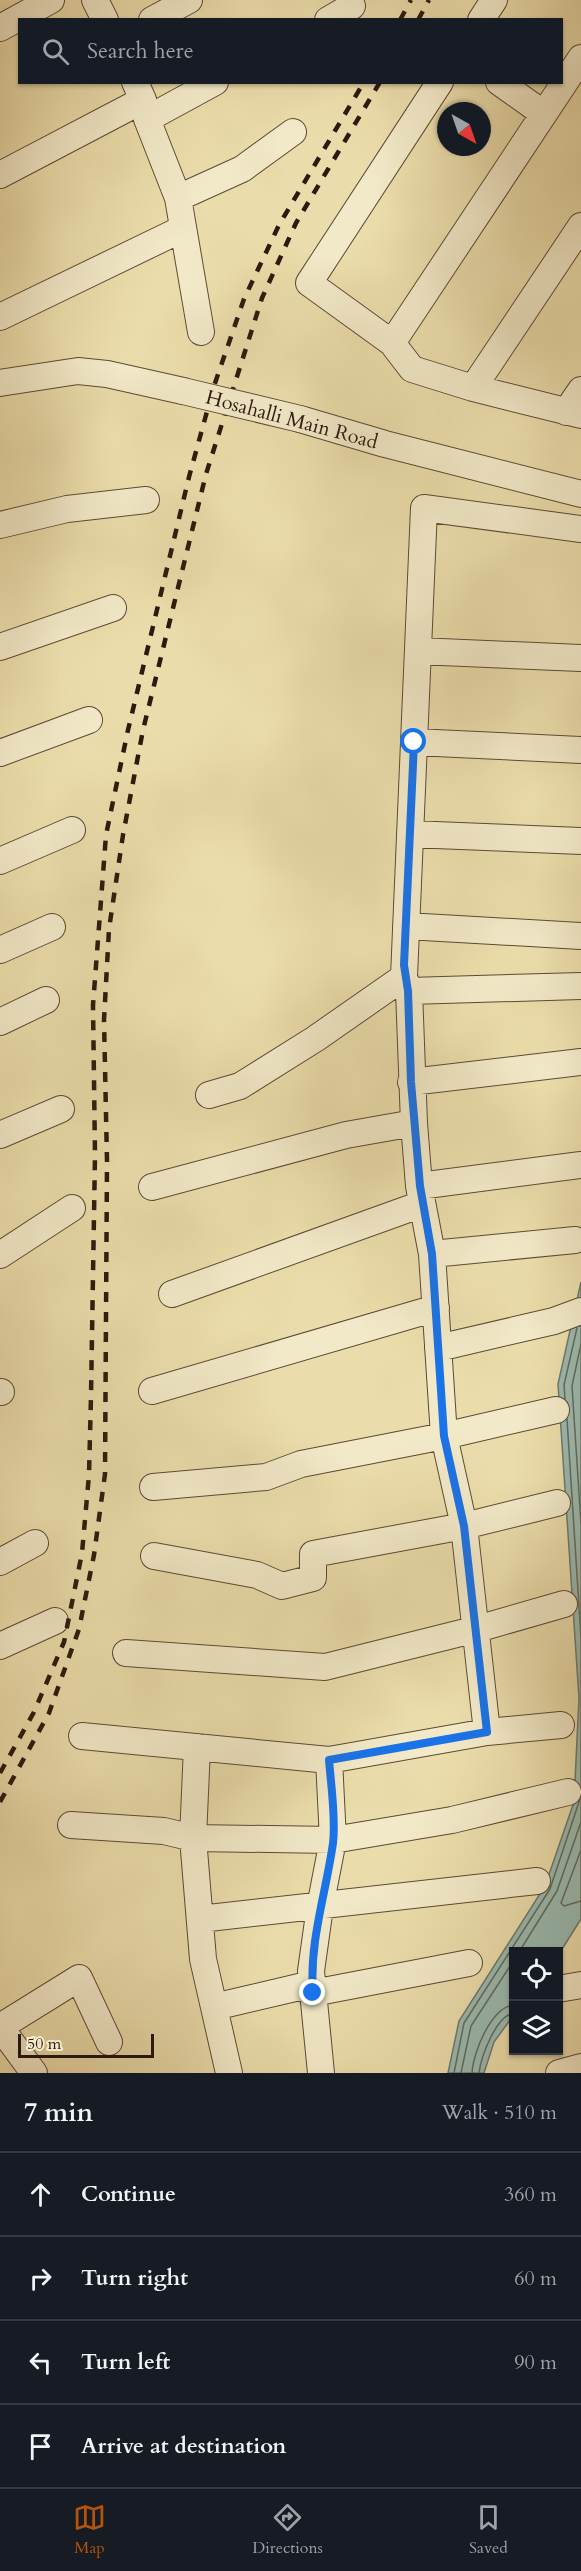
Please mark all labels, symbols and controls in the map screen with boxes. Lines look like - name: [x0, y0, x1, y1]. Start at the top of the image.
- search box: [18, 18, 563, 84]
- icon: search: [39, 35, 72, 68]
- text: Search here: [87, 36, 194, 66]
- north arrow: [437, 102, 491, 156]
- street label: Hosahalli Main Road: [203, 383, 381, 456]
- route start: [400, 728, 426, 754]
- map controls: [509, 1947, 563, 2055]
- button: locate: [509, 1947, 563, 2001]
- route end: [299, 1979, 325, 2005]
- button: layers: [509, 2001, 563, 2055]
- scale bar: [18, 2031, 154, 2058]
- text: 50 m: [27, 2033, 61, 2055]
- text: 7 min: [24, 2095, 93, 2130]
- text: Walk · 510 m: [442, 2099, 557, 2126]
- icon: ahead: [24, 2178, 57, 2211]
- text: Continue: [81, 2179, 176, 2209]
- text: 360 m: [504, 2181, 557, 2208]
- icon: right: [24, 2262, 57, 2295]
- text: Turn right: [81, 2263, 188, 2293]
- text: 60 m: [514, 2265, 557, 2292]
- icon: left: [24, 2346, 57, 2379]
- text: Turn left: [81, 2347, 170, 2377]
- text: 90 m: [514, 2349, 557, 2376]
- icon: arrive: [24, 2430, 57, 2463]
- text: Arrive at destination: [81, 2431, 286, 2461]
- tab: Map: [73, 2501, 106, 2559]
- tab: Directions: [252, 2501, 323, 2559]
- tab: Saved: [469, 2501, 508, 2559]

